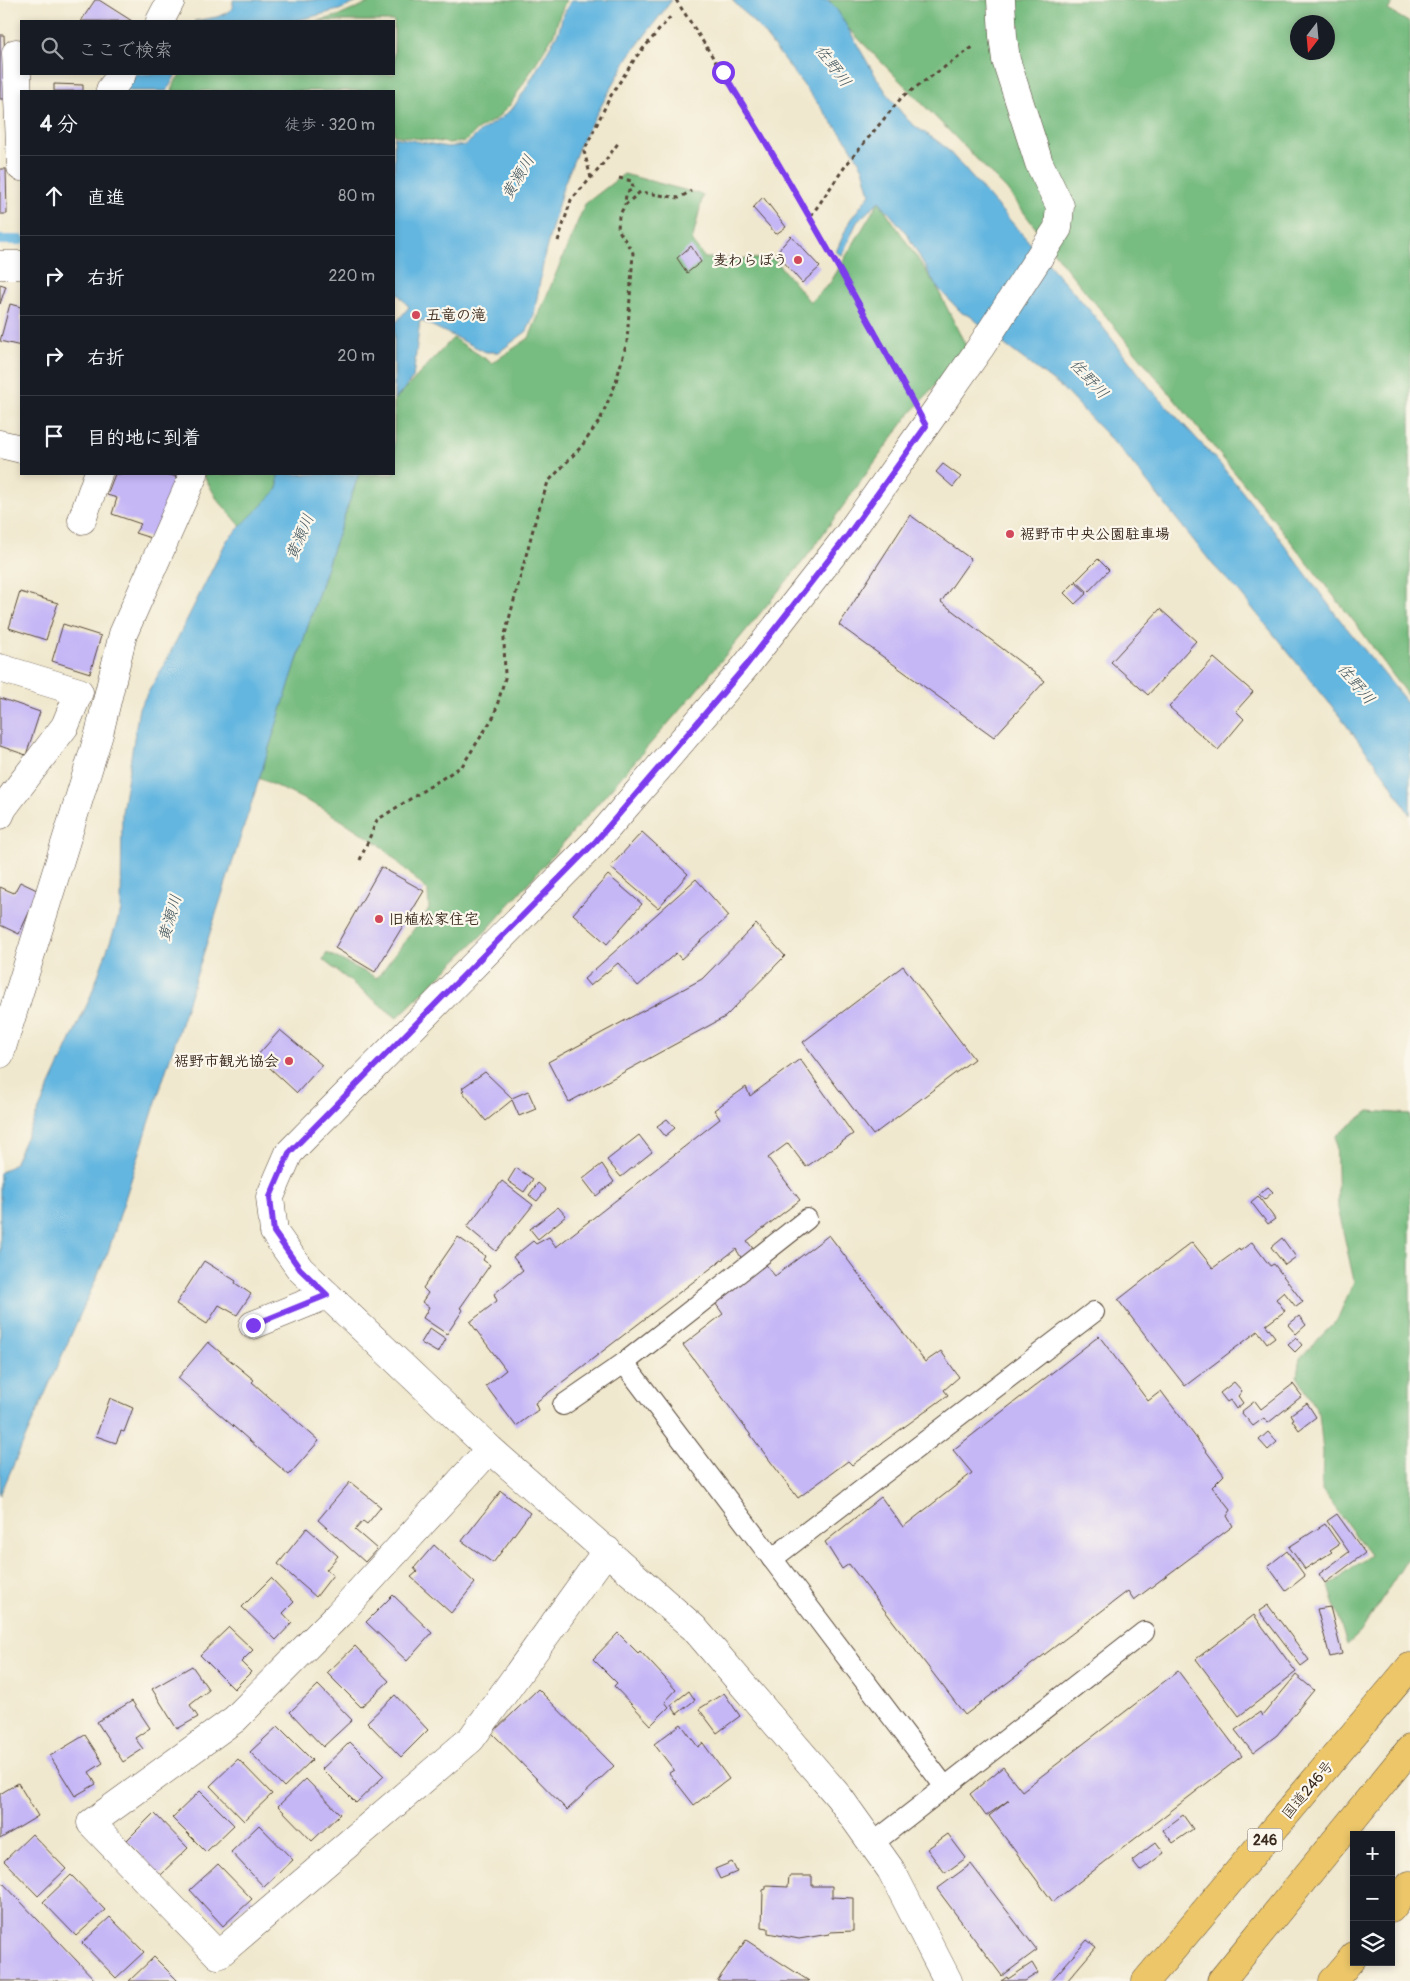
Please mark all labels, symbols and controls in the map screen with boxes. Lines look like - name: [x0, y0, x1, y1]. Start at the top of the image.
- north arrow: [1290, 15, 1335, 60]
- search box: [20, 20, 395, 75]
- icon: search: [38, 34, 66, 62]
- text: ここで検索: [78, 38, 173, 62]
- water label: 佐野川: [811, 41, 855, 91]
- route start: [712, 61, 735, 84]
- text: 4 分: [40, 111, 78, 138]
- text: 徒歩 · 320 m: [284, 115, 375, 135]
- water label: 黄瀬川: [497, 151, 539, 203]
- icon: ahead: [40, 182, 68, 210]
- text: 直進: [87, 186, 125, 210]
- text: 80 m: [338, 186, 375, 206]
- place label: 麦わらぼう: [713, 251, 788, 270]
- marker: 麦わらぼう: [792, 254, 804, 266]
- icon: right: [40, 262, 68, 290]
- text: 右折: [87, 266, 125, 290]
- text: 220 m: [329, 266, 375, 286]
- place label: 五竜の滝: [426, 306, 486, 325]
- marker: 五竜の滝: [410, 309, 422, 321]
- icon: right: [40, 342, 68, 370]
- text: 右折: [87, 346, 125, 370]
- text: 20 m: [337, 346, 375, 366]
- water label: 佐野川: [1065, 355, 1113, 403]
- icon: arrive: [40, 422, 68, 450]
- text: 目的地に到着: [87, 426, 201, 450]
- water label: 黄瀬川: [281, 511, 319, 563]
- place label: 裾野市中央公園駐車場: [1020, 525, 1170, 544]
- marker: 裾野市中央公園駐車場: [1004, 528, 1016, 540]
- water label: 佐野川: [1333, 659, 1379, 709]
- water label: 黄瀬川: [154, 892, 186, 944]
- place label: 旧植松家住宅: [389, 910, 479, 929]
- marker: 旧植松家住宅: [373, 913, 385, 925]
- place label: 裾野市観光協会: [174, 1052, 279, 1071]
- marker: 裾野市観光協会: [283, 1055, 295, 1067]
- route end: [242, 1314, 265, 1337]
- street label: 国道246号: [1278, 1757, 1338, 1823]
- road number: 246: [1248, 1828, 1282, 1852]
- map controls: [1350, 1831, 1395, 1966]
- button: +: [1350, 1831, 1395, 1876]
- button: −: [1350, 1876, 1395, 1921]
- button: layers: [1350, 1921, 1395, 1966]

